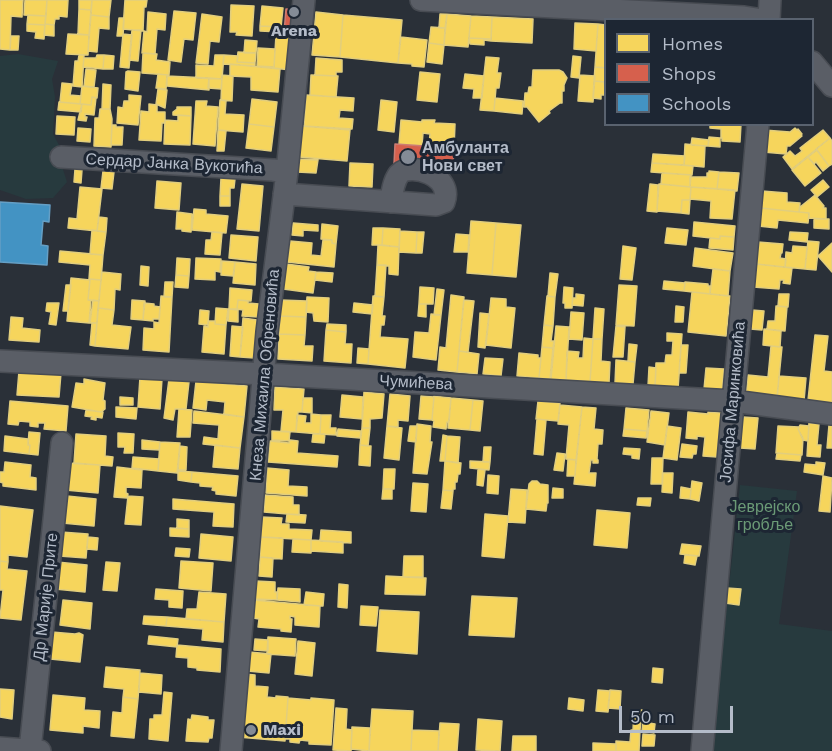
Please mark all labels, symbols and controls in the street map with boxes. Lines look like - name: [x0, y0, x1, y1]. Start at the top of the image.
- marker: Arena: [287, 5, 301, 19]
- legend: [604, 18, 814, 126]
- place label: Arena: [271, 21, 317, 41]
- text: Homes: [662, 33, 723, 54]
- text: Shops: [662, 63, 716, 84]
- text: Schools: [662, 93, 731, 114]
- place label: Амбуланта Нови свет: [422, 138, 509, 176]
- marker: Амбуланта Нови свет: [399, 148, 417, 166]
- street label: Сердар Јанка Вукотића: [85, 150, 263, 178]
- street label: Кнеза Михаила Обреновића: [246, 268, 284, 482]
- street label: Јосифа Маринковића: [716, 321, 750, 483]
- street label: Чумићева: [379, 371, 453, 395]
- park label: Јеврејско гробље: [730, 497, 800, 535]
- street label: Др Марије Прите: [30, 532, 62, 662]
- scale bar: [622, 694, 736, 732]
- text: 50 m: [630, 706, 675, 727]
- place label: Maxi: [263, 720, 301, 740]
- marker: Maxi: [244, 723, 258, 737]

